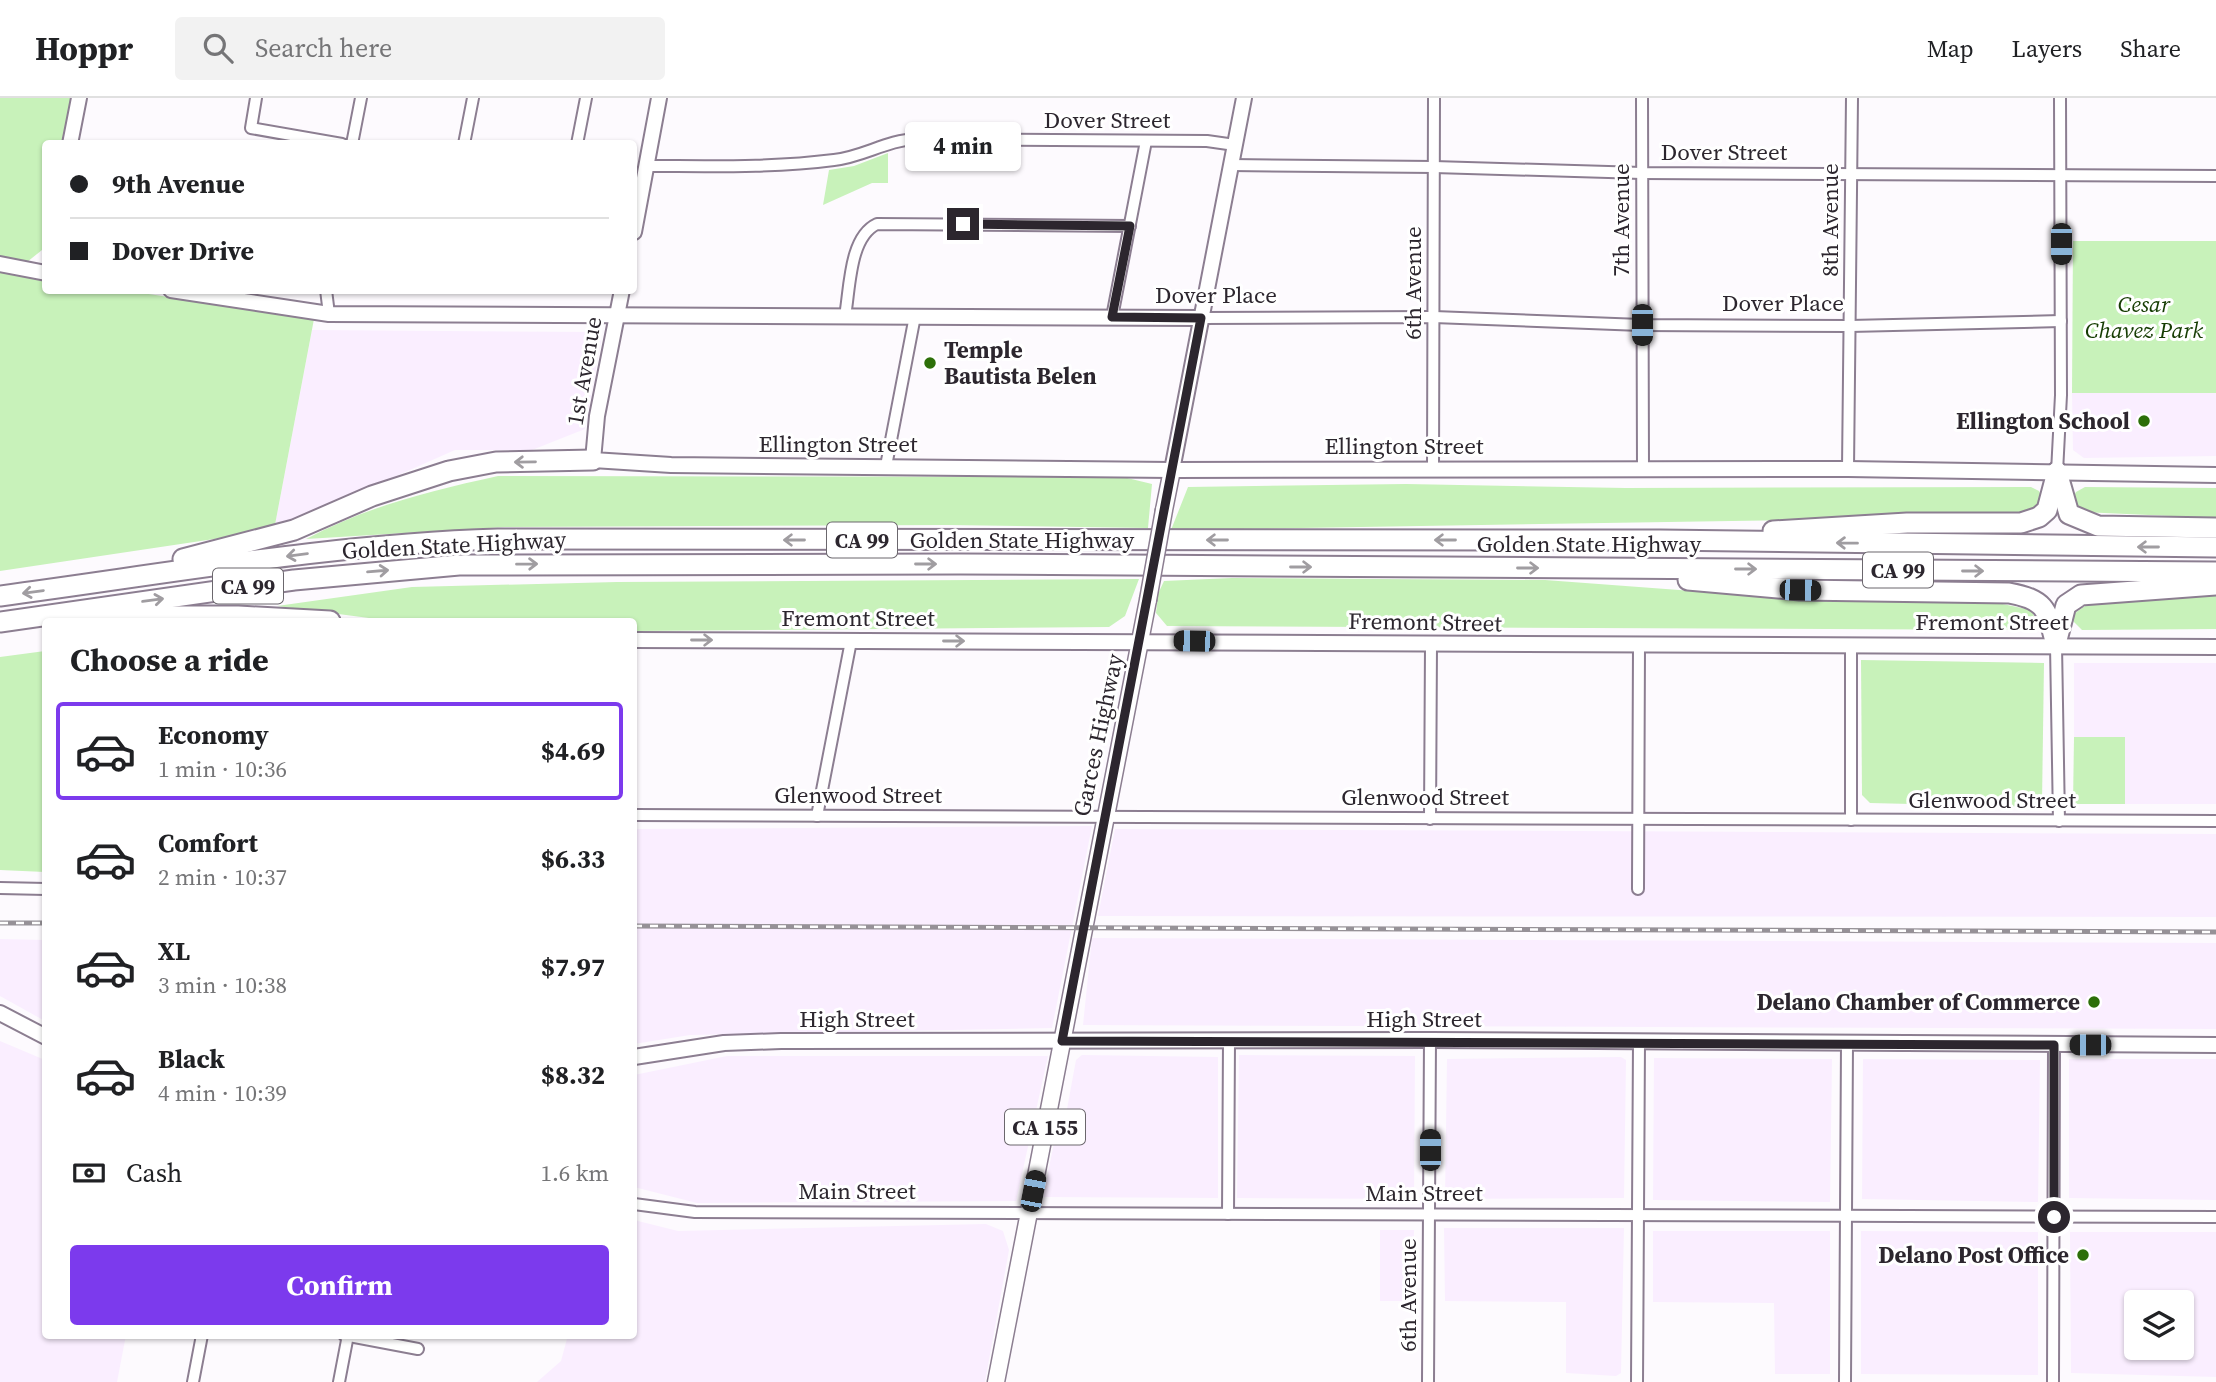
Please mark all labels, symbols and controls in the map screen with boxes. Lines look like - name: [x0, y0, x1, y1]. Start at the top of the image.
- search box: [175, 17, 665, 80]
- text: Hoppr: [35, 26, 133, 71]
- icon: search: [199, 29, 237, 67]
- text: Search here: [255, 30, 392, 66]
- text: Map: [1927, 32, 1974, 65]
- text: Layers: [2012, 32, 2082, 65]
- text: Share: [2120, 32, 2181, 65]
- street label: Dover Street: [1044, 104, 1171, 136]
- callout: 4 min: [905, 122, 1021, 172]
- text: 4 min: [933, 130, 993, 162]
- street label: Dover Street: [1661, 136, 1788, 168]
- street label: 7th Avenue: [1605, 163, 1637, 277]
- street label: 8th Avenue: [1814, 163, 1846, 277]
- text: 9th Avenue: [112, 166, 245, 202]
- route end: [947, 208, 979, 240]
- car: [2051, 223, 2072, 265]
- street label: 6th Avenue: [1397, 226, 1429, 340]
- text: Dover Drive: [112, 233, 254, 269]
- street label: Dover Place: [1155, 279, 1277, 311]
- street label: Dover Place: [1722, 287, 1844, 319]
- park label: Cesar Chavez Park: [2085, 288, 2203, 346]
- car: [1632, 304, 1653, 346]
- street label: 1st Avenue: [559, 314, 609, 428]
- place label: Temple Bautista Belen: [944, 334, 1097, 392]
- marker: Temple Bautista Belen: [922, 355, 938, 371]
- place label: Ellington School: [1956, 405, 2130, 437]
- marker: Ellington School: [2136, 413, 2152, 429]
- street label: Ellington Street: [758, 428, 918, 460]
- street label: Ellington Street: [1324, 430, 1484, 462]
- one-way arrow: [513, 455, 536, 469]
- road number: CA 99: [827, 522, 897, 558]
- street label: Golden State Highway: [341, 523, 567, 567]
- street label: Golden State Highway: [910, 524, 1134, 556]
- street label: Golden State Highway: [1477, 528, 1701, 560]
- one-way arrow: [782, 533, 805, 547]
- one-way arrow: [1206, 533, 1229, 547]
- one-way arrow: [1433, 533, 1456, 547]
- one-way arrow: [1836, 537, 1859, 550]
- one-way arrow: [2137, 540, 2160, 554]
- one-way arrow: [286, 548, 309, 561]
- road number: CA 99: [1863, 552, 1933, 588]
- one-way arrow: [516, 557, 539, 571]
- one-way arrow: [915, 557, 938, 571]
- one-way arrow: [1289, 560, 1312, 574]
- one-way arrow: [1517, 561, 1540, 575]
- one-way arrow: [1734, 562, 1757, 576]
- one-way arrow: [367, 564, 389, 577]
- one-way arrow: [1961, 564, 1984, 578]
- road number: CA 99: [213, 568, 283, 603]
- car: [1779, 579, 1822, 601]
- one-way arrow: [23, 586, 45, 599]
- one-way arrow: [141, 593, 164, 606]
- street label: Fremont Street: [781, 602, 935, 634]
- street label: Fremont Street: [1348, 605, 1503, 639]
- street label: Fremont Street: [1915, 606, 2069, 638]
- car: [1173, 630, 1216, 652]
- one-way arrow: [690, 633, 713, 647]
- one-way arrow: [942, 634, 965, 648]
- text: Choose a ride: [70, 638, 269, 682]
- street label: Garces Highway: [1065, 651, 1131, 819]
- text: Economy: [158, 717, 269, 753]
- icon: car: [74, 720, 137, 783]
- text: $4.69: [541, 733, 605, 769]
- text: 1 min · 10:36: [158, 753, 287, 785]
- street label: Glenwood Street: [774, 779, 942, 811]
- street label: Glenwood Street: [1341, 781, 1509, 813]
- street label: Glenwood Street: [1908, 784, 2076, 816]
- text: Comfort: [158, 825, 258, 861]
- icon: car: [74, 828, 137, 891]
- text: $6.33: [541, 841, 605, 877]
- text: 2 min · 10:37: [158, 861, 287, 893]
- text: XL: [158, 933, 190, 969]
- icon: car: [74, 936, 137, 999]
- text: $7.97: [541, 949, 605, 985]
- text: 3 min · 10:38: [158, 969, 287, 1001]
- place label: Delano Chamber of Commerce: [1756, 986, 2080, 1018]
- marker: Delano Chamber of Commerce: [2086, 994, 2102, 1010]
- street label: High Street: [799, 1003, 915, 1035]
- street label: High Street: [1366, 1003, 1482, 1035]
- car: [2070, 1035, 2112, 1056]
- text: Black: [158, 1041, 225, 1077]
- icon: car: [74, 1044, 137, 1107]
- text: $8.32: [541, 1057, 605, 1093]
- text: 4 min · 10:39: [158, 1077, 287, 1109]
- road number: CA 155: [1005, 1110, 1085, 1144]
- car: [1420, 1129, 1441, 1171]
- icon: cash: [70, 1154, 108, 1192]
- text: Cash: [126, 1155, 182, 1191]
- text: 1.6 km: [540, 1157, 609, 1189]
- car: [1019, 1168, 1048, 1214]
- street label: Main Street: [798, 1175, 916, 1207]
- street label: Main Street: [1365, 1177, 1483, 1209]
- route start: [2038, 1201, 2070, 1233]
- street label: 6th Avenue: [1392, 1238, 1424, 1352]
- place label: Delano Post Office: [1878, 1239, 2069, 1271]
- button: Confirm: [70, 1245, 609, 1325]
- marker: Delano Post Office: [2075, 1247, 2091, 1263]
- map controls: [2124, 1290, 2194, 1360]
- button: layers: [2124, 1290, 2194, 1360]

